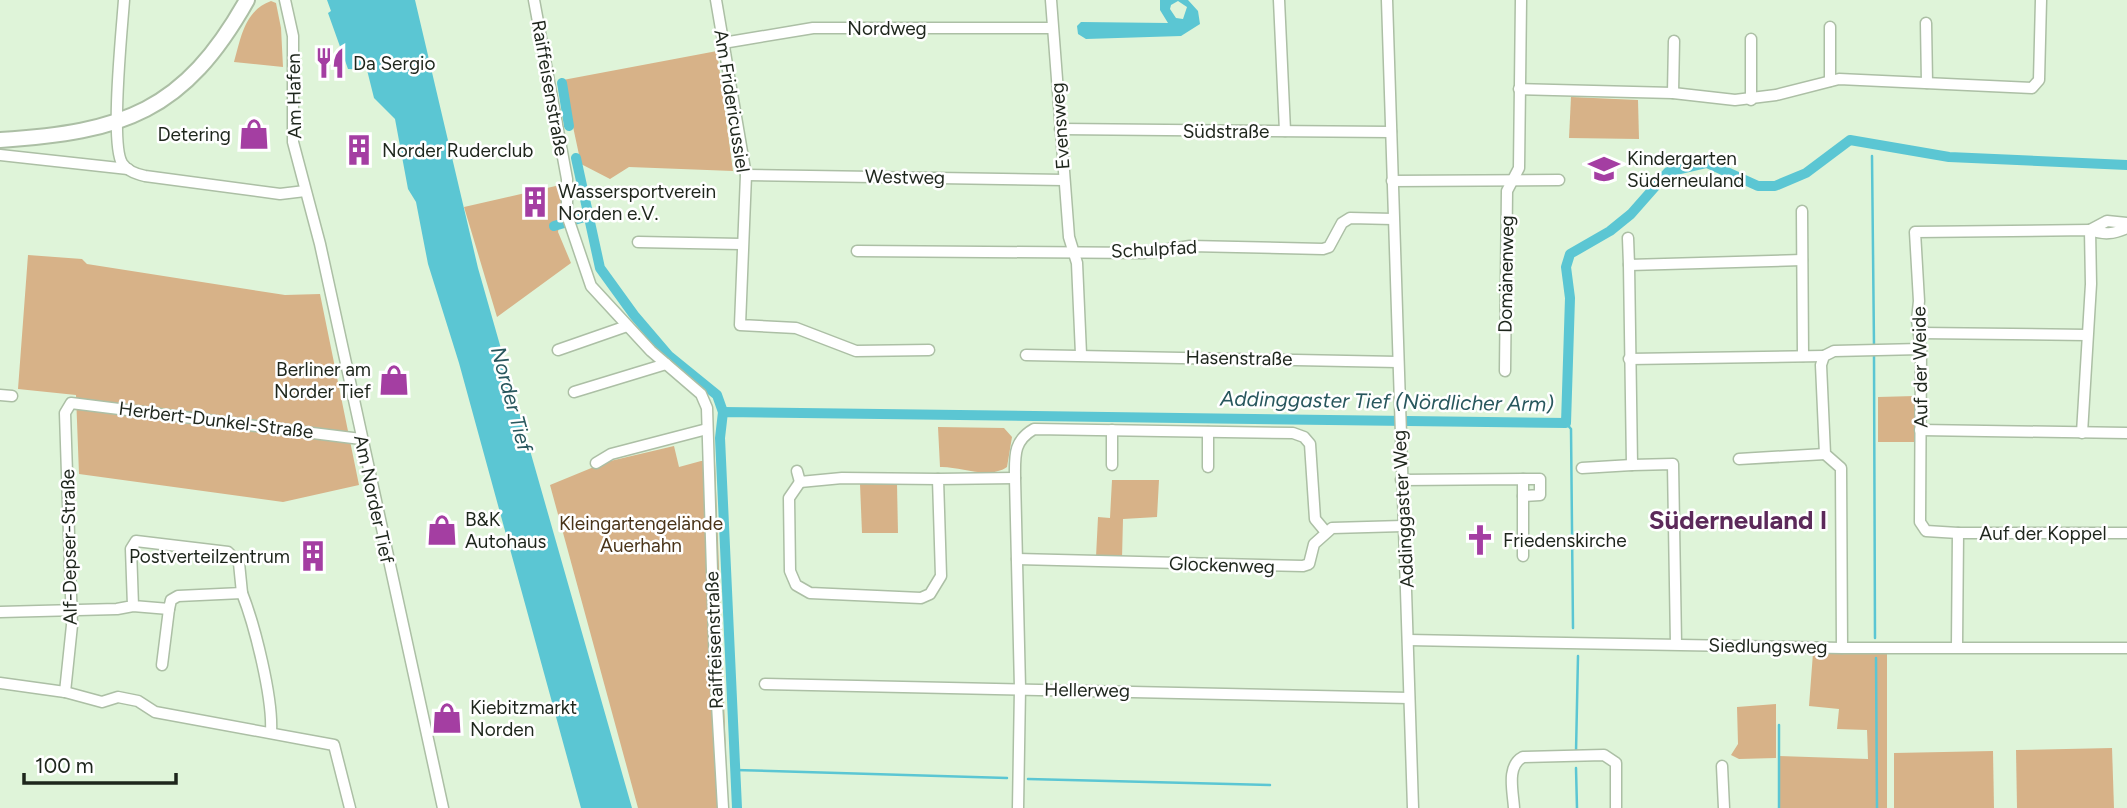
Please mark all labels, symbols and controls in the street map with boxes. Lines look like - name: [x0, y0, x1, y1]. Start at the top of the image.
- street label: Nordweg: [847, 17, 927, 40]
- street label: Raiffeisenstraße: [527, 18, 573, 158]
- street label: Am Fridericussiel: [709, 28, 755, 174]
- restaurant icon: Da Sergio: [313, 46, 347, 80]
- place label: Da Sergio: [353, 52, 436, 75]
- street label: Am Hafen: [282, 53, 306, 139]
- street label: Evensweg: [1045, 82, 1075, 170]
- shop icon: Detering: [237, 117, 271, 151]
- street label: Südstraße: [1183, 120, 1269, 143]
- place label: Detering: [157, 123, 231, 146]
- building icon: Norder Ruderclub: [342, 133, 376, 167]
- place label: Norder Ruderclub: [382, 139, 533, 162]
- place label: Kindergarten Süderneuland: [1627, 147, 1744, 192]
- school or university icon: Kindergarten Süderneuland: [1587, 152, 1621, 186]
- street label: Westweg: [865, 165, 945, 189]
- place label: Wassersportverein Norden e.V.: [558, 180, 716, 225]
- building icon: Wassersportverein Norden e.V.: [518, 185, 552, 219]
- street label: Domänenweg: [1493, 215, 1519, 333]
- street label: Schulpfad: [1110, 235, 1198, 263]
- street label: Auf der Weide: [1907, 306, 1933, 428]
- water label: Norder Tief: [486, 344, 539, 456]
- street label: Hasenstraße: [1185, 346, 1293, 370]
- place label: Berliner am Norder Tief: [274, 358, 371, 403]
- shop icon: Berliner am Norder Tief: [377, 363, 411, 397]
- water label: Addinggaster Tief (Nördlicher Arm): [1219, 386, 1554, 416]
- street label: Herbert-Dunkel-Straße: [117, 397, 315, 443]
- street label: Addinggaster Weg: [1387, 429, 1419, 589]
- street label: Am Norder Tief: [349, 433, 399, 565]
- street label: Alf-Depser-Straße: [56, 469, 82, 625]
- district label: Süderneuland I: [1649, 504, 1827, 536]
- place label: B&K Autohaus: [465, 508, 547, 553]
- park label: Kleingartengelände Auerhahn: [559, 512, 723, 557]
- shop icon: B&K Autohaus: [425, 513, 459, 547]
- street label: Auf der Koppel: [1979, 522, 2107, 545]
- church icon: Friedenskirche: [1463, 523, 1497, 557]
- place label: Friedenskirche: [1503, 529, 1627, 552]
- building icon: Postverteilzentrum: [296, 539, 330, 573]
- place label: Postverteilzentrum: [129, 545, 290, 568]
- street label: Glockenweg: [1169, 552, 1275, 578]
- street label: Raiffeisenstraße: [700, 571, 728, 709]
- street label: Siedlungsweg: [1708, 633, 1828, 659]
- street label: Hellerweg: [1044, 678, 1130, 702]
- place label: Kiebitzmarkt Norden: [470, 696, 577, 741]
- shop icon: Kiebitzmarkt Norden: [430, 701, 464, 735]
- scale bar: [24, 742, 177, 786]
- text: 100 m: [35, 753, 94, 778]

